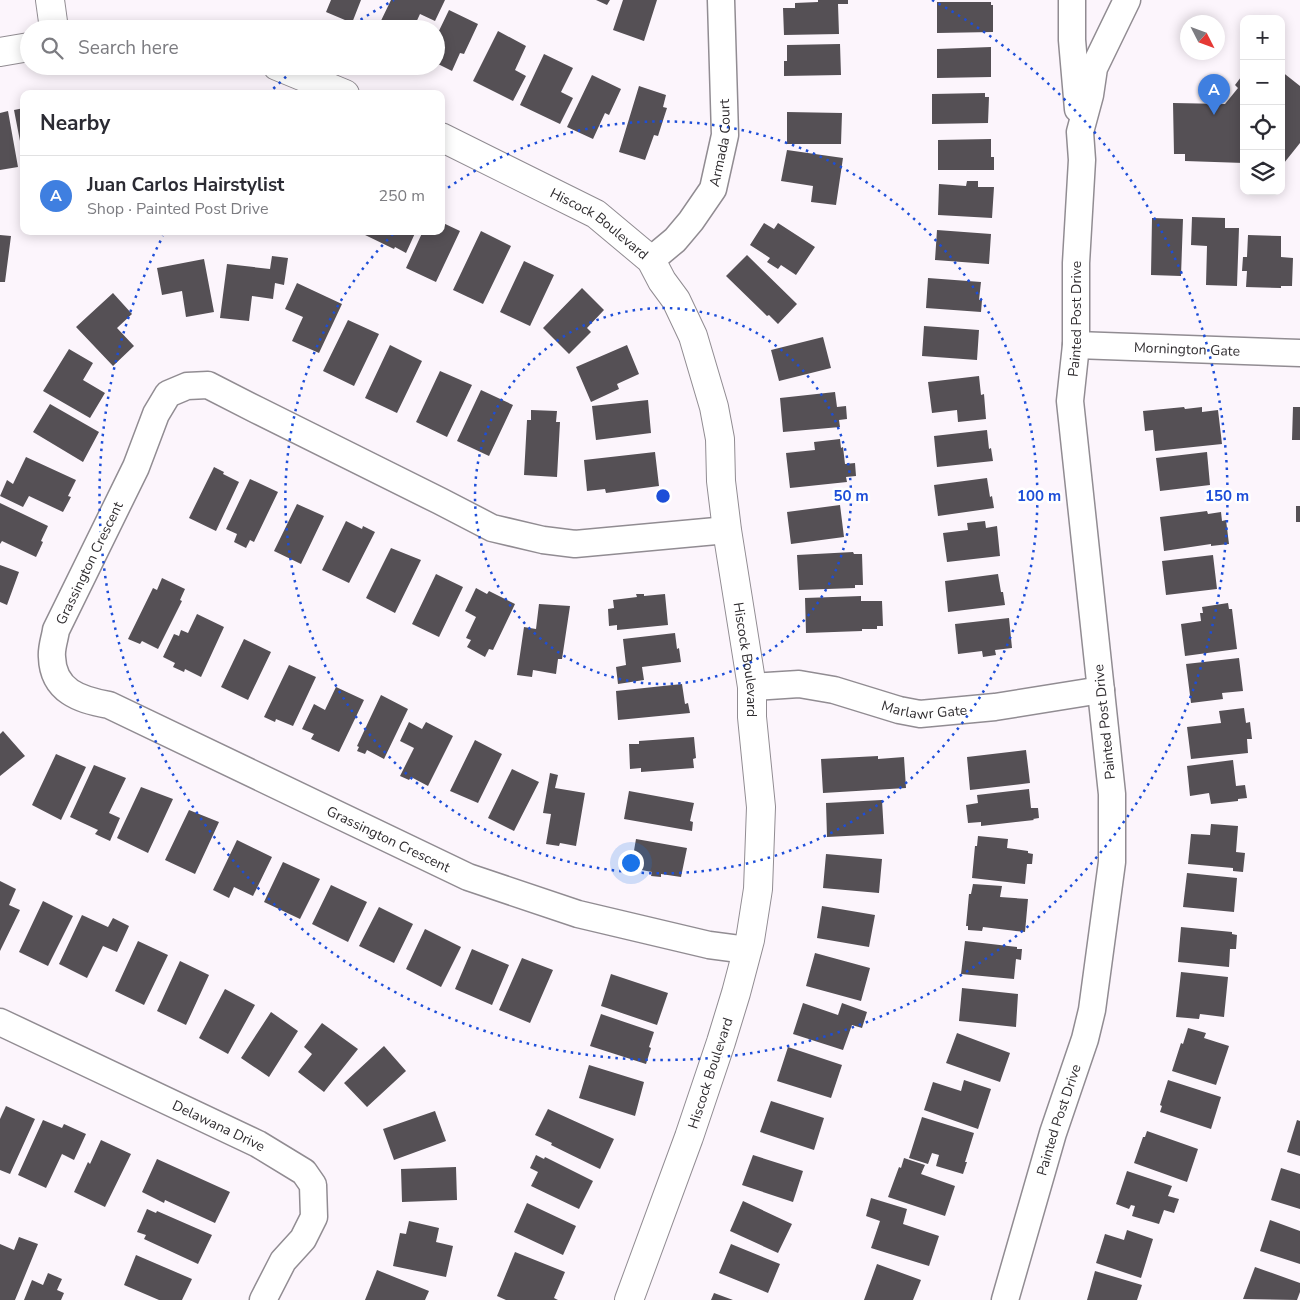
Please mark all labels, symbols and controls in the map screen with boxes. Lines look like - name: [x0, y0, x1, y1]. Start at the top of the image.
- north arrow: [1180, 15, 1225, 60]
- map controls: [1240, 15, 1285, 195]
- button: +: [1240, 15, 1285, 60]
- search box: [20, 20, 445, 75]
- icon: search: [38, 34, 66, 62]
- text: Search here: [78, 35, 179, 61]
- button: −: [1240, 60, 1285, 105]
- pin: A: [1198, 74, 1230, 115]
- street label: Armada Court: [705, 98, 735, 189]
- button: locate: [1240, 105, 1285, 150]
- text: Nearby: [40, 109, 110, 137]
- button: layers: [1240, 150, 1285, 195]
- text: Juan Carlos Hairstylist: [87, 172, 284, 198]
- street label: Hiscock Boulevard: [547, 184, 652, 264]
- text: A: [50, 185, 62, 207]
- text: 250 m: [378, 185, 425, 207]
- text: Shop · Painted Post Drive: [87, 198, 268, 220]
- street label: Painted Post Drive: [1064, 261, 1086, 378]
- street label: Mornington Gate: [1133, 338, 1240, 361]
- text: 50 m: [833, 486, 869, 506]
- text: 100 m: [1017, 486, 1061, 506]
- text: 150 m: [1205, 486, 1249, 506]
- centre of rings: [654, 487, 672, 505]
- street label: Grassington Crescent: [51, 498, 128, 628]
- street label: Hiscock Boulevard: [729, 601, 761, 717]
- street label: Painted Post Drive: [1089, 663, 1120, 781]
- street label: Marlawr Gate: [879, 696, 968, 724]
- street label: Grassington Crescent: [323, 802, 453, 877]
- your location: [618, 850, 644, 876]
- street label: Hiscock Boulevard: [684, 1015, 737, 1131]
- street label: Painted Post Drive: [1032, 1062, 1086, 1178]
- street label: Delawana Drive: [169, 1096, 269, 1156]

